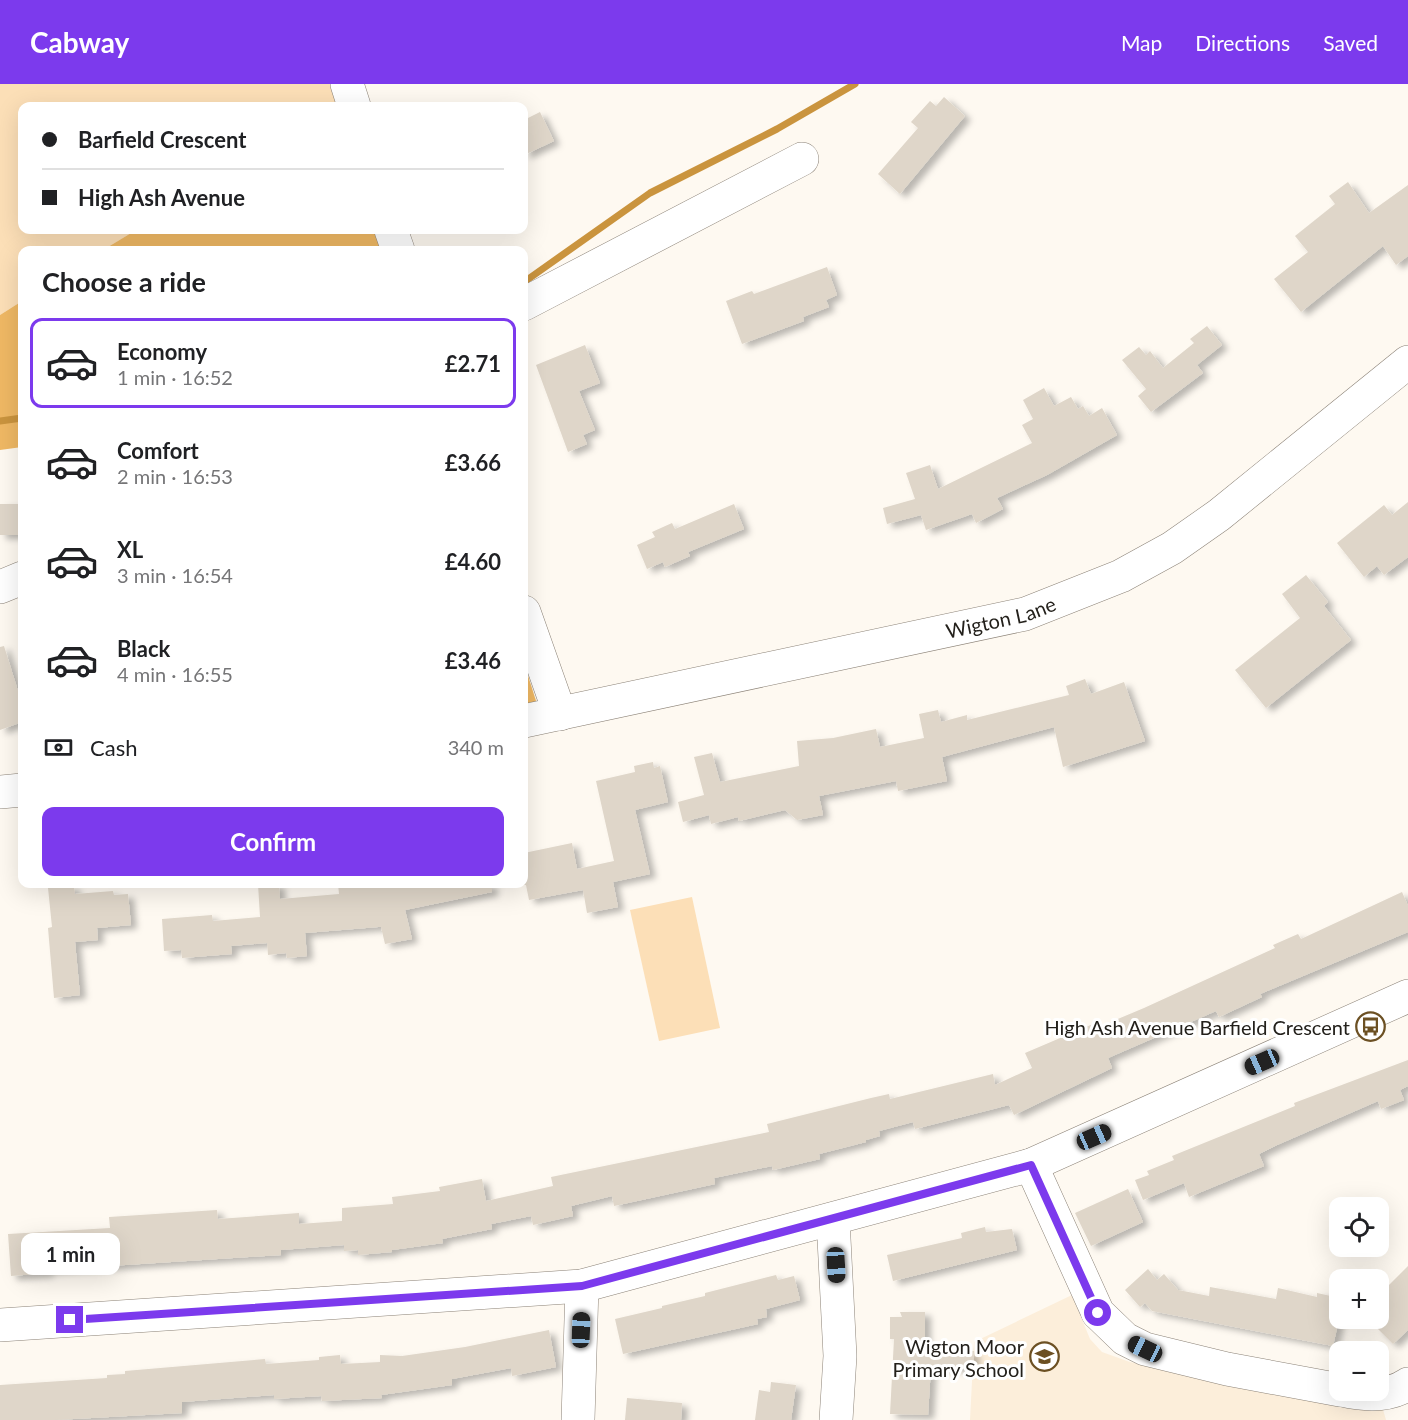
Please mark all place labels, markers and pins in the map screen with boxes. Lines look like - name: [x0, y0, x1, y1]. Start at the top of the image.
- bus stop icon: High Ash Avenue Barfield Crescent: [1355, 1011, 1387, 1043]
- place label: High Ash Avenue Barfield Crescent: [1044, 1015, 1350, 1039]
- place label: Wigton Moor Primary School: [893, 1334, 1025, 1381]
- school or university icon: Wigton Moor Primary School: [1029, 1341, 1061, 1373]

